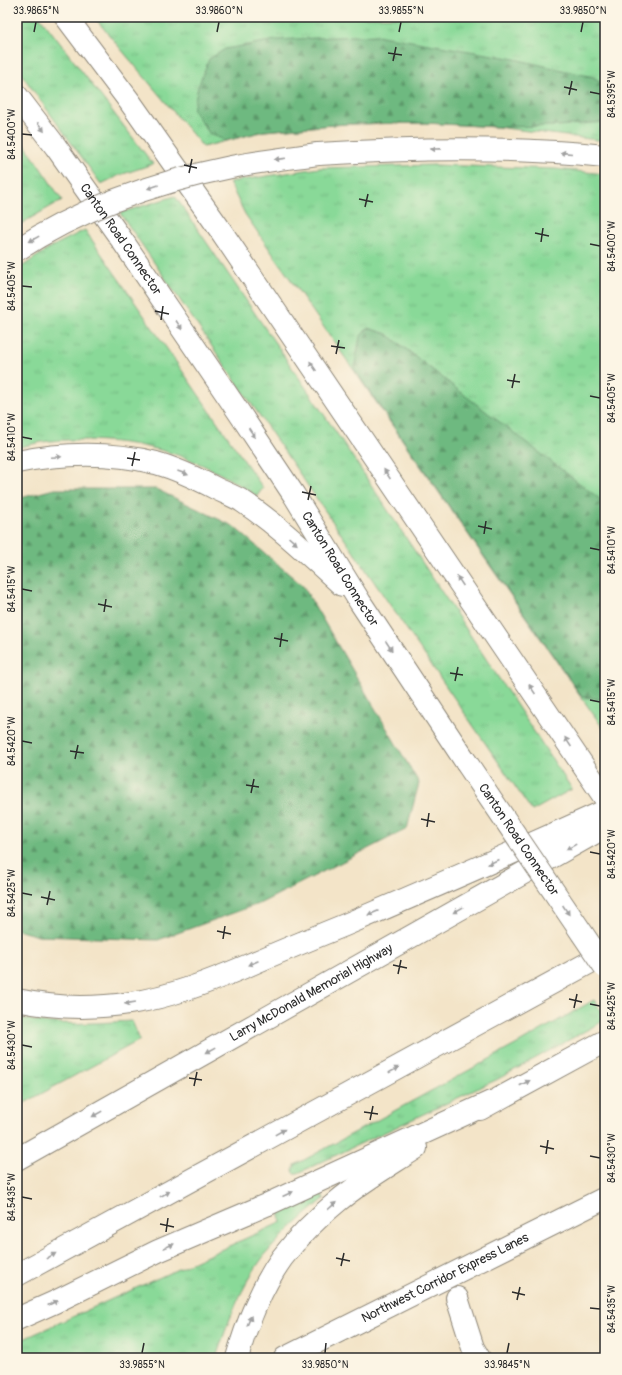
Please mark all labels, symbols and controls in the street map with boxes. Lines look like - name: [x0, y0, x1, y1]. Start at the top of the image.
- text: 33.9865°N: [13, 5, 59, 17]
- text: 33.9860°N: [195, 5, 243, 17]
- text: 33.9855°N: [378, 5, 424, 17]
- text: 33.9850°N: [560, 5, 607, 17]
- text: 84.5395°W: [606, 70, 618, 118]
- text: 84.5400°W: [6, 108, 18, 159]
- one-way arrow: [36, 121, 45, 132]
- one-way arrow: [429, 146, 442, 152]
- one-way arrow: [560, 149, 572, 156]
- one-way arrow: [274, 155, 286, 162]
- street label: Canton Road Connector: [76, 180, 165, 299]
- one-way arrow: [147, 185, 159, 191]
- text: 84.5400°W: [606, 220, 618, 271]
- one-way arrow: [28, 236, 40, 243]
- text: 84.5405°W: [6, 261, 18, 311]
- one-way arrow: [176, 319, 183, 331]
- one-way arrow: [310, 361, 317, 372]
- text: 84.5405°W: [606, 373, 618, 423]
- text: 84.5410°W: [6, 413, 18, 461]
- one-way arrow: [248, 427, 256, 438]
- one-way arrow: [50, 453, 62, 460]
- one-way arrow: [383, 468, 391, 479]
- one-way arrow: [177, 471, 189, 477]
- street label: Canton Road Connector: [298, 509, 382, 630]
- text: 84.5410°W: [606, 526, 618, 574]
- one-way arrow: [288, 537, 298, 546]
- text: 84.5415°W: [6, 565, 18, 612]
- one-way arrow: [456, 576, 463, 587]
- one-way arrow: [385, 641, 393, 652]
- text: 84.5415°W: [606, 678, 618, 725]
- one-way arrow: [528, 684, 536, 694]
- text: 84.5420°W: [6, 716, 18, 766]
- one-way arrow: [564, 737, 572, 747]
- street label: Canton Road Connector: [475, 780, 563, 899]
- text: 84.5420°W: [606, 829, 618, 879]
- one-way arrow: [565, 843, 577, 850]
- one-way arrow: [487, 859, 498, 865]
- text: 84.5425°W: [6, 868, 18, 917]
- one-way arrow: [562, 905, 570, 915]
- one-way arrow: [452, 907, 464, 914]
- one-way arrow: [368, 910, 379, 916]
- street label: Larry McDonald Memorial Highway: [227, 940, 396, 1045]
- one-way arrow: [248, 960, 259, 966]
- text: 84.5425°W: [606, 981, 618, 1030]
- one-way arrow: [124, 1000, 136, 1006]
- text: 84.5430°W: [6, 1020, 18, 1070]
- one-way arrow: [205, 1047, 216, 1054]
- one-way arrow: [388, 1066, 399, 1073]
- one-way arrow: [520, 1080, 531, 1087]
- one-way arrow: [91, 1111, 103, 1117]
- one-way arrow: [274, 1129, 285, 1135]
- text: 84.5430°W: [606, 1133, 618, 1183]
- text: 84.5435°W: [6, 1172, 18, 1221]
- one-way arrow: [160, 1191, 171, 1198]
- one-way arrow: [283, 1191, 294, 1197]
- one-way arrow: [327, 1201, 338, 1210]
- street label: Northwest Corridor Express Lanes: [359, 1229, 531, 1326]
- one-way arrow: [164, 1243, 175, 1249]
- one-way arrow: [45, 1253, 57, 1260]
- text: 84.5435°W: [606, 1284, 618, 1333]
- one-way arrow: [47, 1300, 58, 1306]
- one-way arrow: [247, 1315, 253, 1327]
- text: 33.9855°N: [119, 1359, 165, 1371]
- text: 33.9850°N: [302, 1359, 349, 1371]
- text: 33.9845°N: [484, 1359, 530, 1371]

